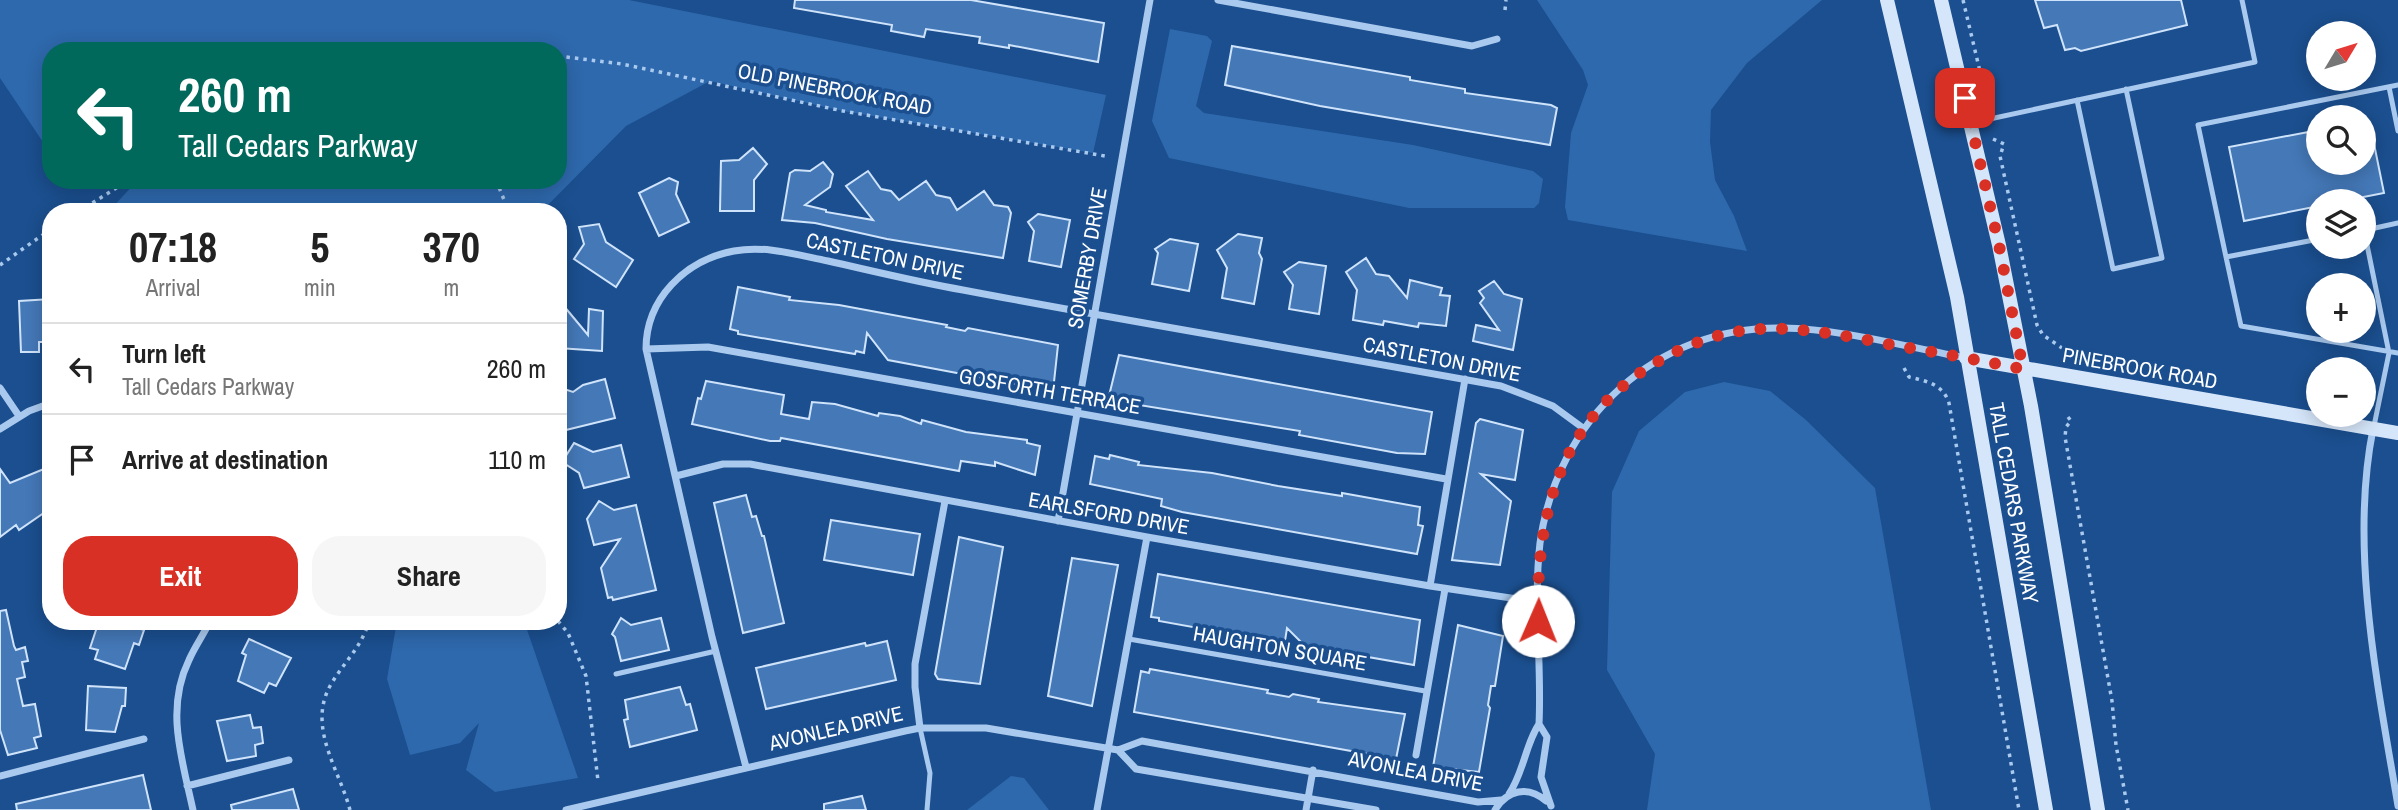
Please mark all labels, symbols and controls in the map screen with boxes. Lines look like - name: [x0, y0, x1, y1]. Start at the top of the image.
- north arrow: [2306, 21, 2376, 91]
- map controls: [2306, 21, 2376, 427]
- street label: OLD PINEBROOK ROAD: [735, 56, 935, 122]
- text: 260 m: [178, 61, 292, 127]
- pin: [1935, 68, 1995, 128]
- icon: left: [63, 70, 154, 161]
- icon: arrive: [1946, 79, 1984, 117]
- button: search: [2306, 105, 2376, 175]
- text: Tall Cedars Parkway: [178, 124, 418, 167]
- street label: SOMERBY DRIVE: [1060, 185, 1114, 331]
- button: layers: [2306, 189, 2376, 259]
- text: 07:18: [129, 219, 217, 275]
- text: 5: [310, 219, 329, 275]
- text: 370: [423, 219, 480, 275]
- street label: CASTLETON DRIVE: [804, 225, 966, 287]
- text: Arrival: [146, 272, 200, 303]
- text: min: [304, 272, 336, 303]
- text: m: [443, 272, 459, 303]
- button: +: [2306, 273, 2376, 343]
- street label: CASTLETON DRIVE: [1360, 329, 1524, 389]
- text: Turn left: [122, 336, 206, 371]
- street label: PINEBROOK ROAD: [2060, 340, 2220, 396]
- icon: left: [63, 350, 101, 388]
- text: 260 m: [487, 351, 546, 386]
- button: −: [2306, 357, 2376, 427]
- street label: GOSFORTH TERRACE: [957, 361, 1143, 421]
- text: Tall Cedars Parkway: [122, 371, 294, 402]
- street label: TALL CEDARS PARKWAY: [1982, 400, 2046, 606]
- icon: arrive: [63, 441, 101, 479]
- text: Arrive at destination: [122, 442, 328, 477]
- text: 110 m: [488, 442, 546, 477]
- street label: EARLSFORD DRIVE: [1026, 485, 1192, 541]
- button: Exit: [63, 536, 298, 616]
- button: Share: [312, 536, 546, 616]
- position arrow: [1501, 584, 1575, 658]
- street label: HAUGHTON SQUARE: [1191, 618, 1369, 678]
- street label: AVONLEA DRIVE: [765, 699, 906, 758]
- street label: AVONLEA DRIVE: [1345, 744, 1486, 798]

